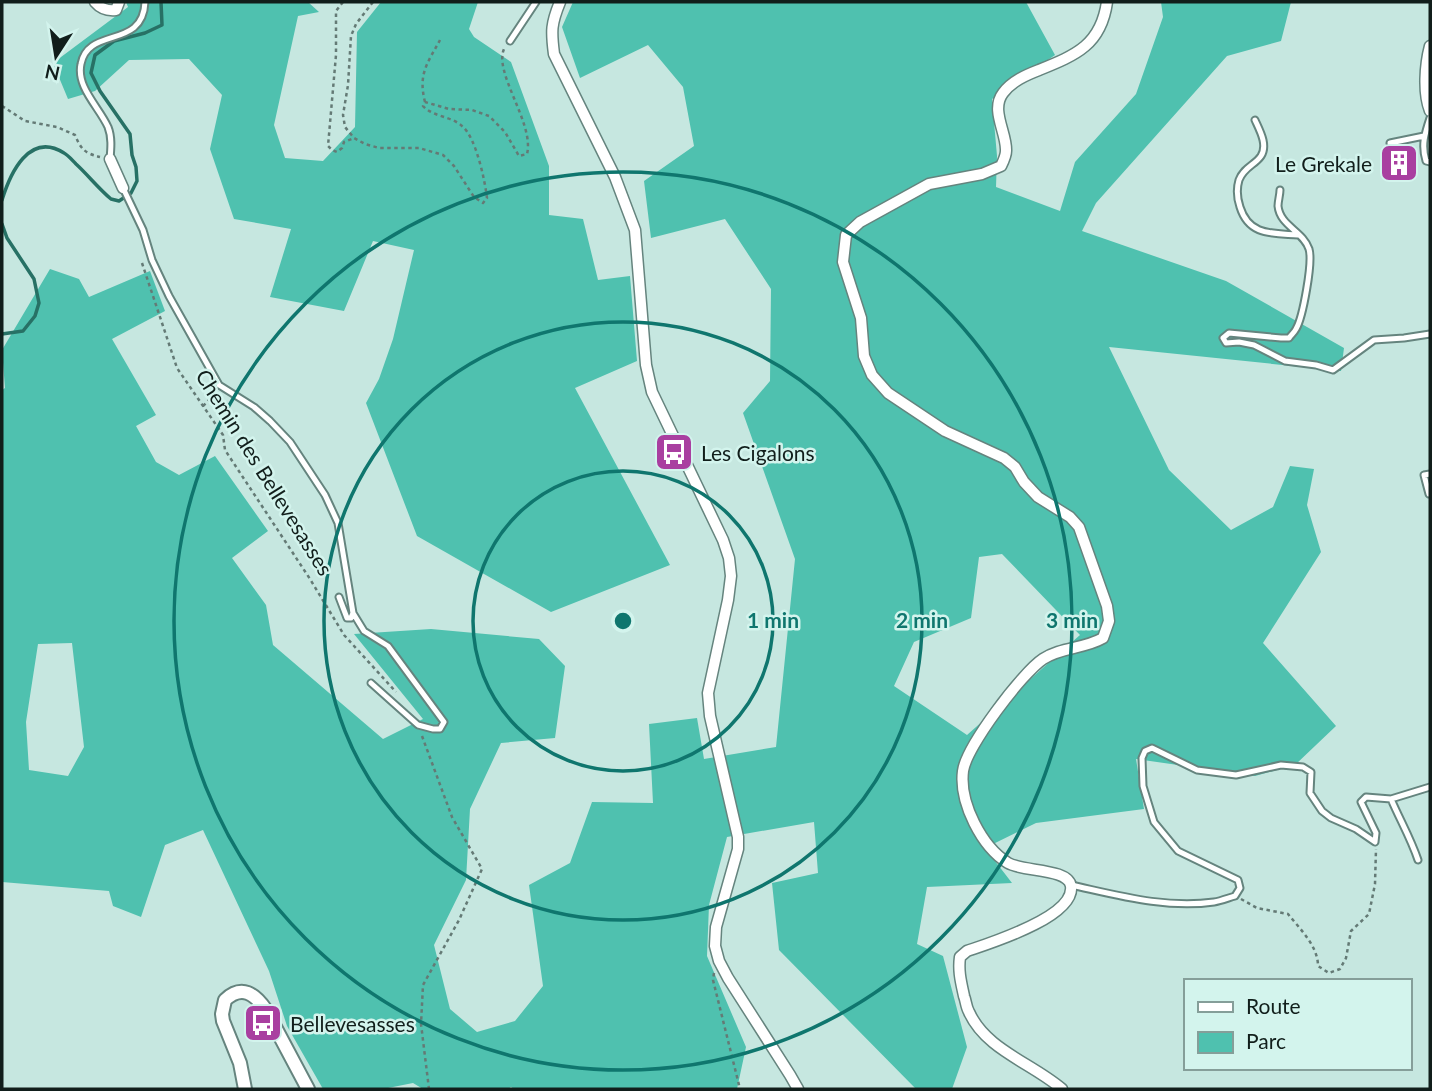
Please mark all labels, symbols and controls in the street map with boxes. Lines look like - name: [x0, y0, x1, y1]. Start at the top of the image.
- north arrow: [21, 21, 91, 91]
- text: N: [43, 60, 62, 86]
- building icon: Le Grekale: [1378, 142, 1420, 184]
- place label: Le Grekale: [1275, 151, 1372, 176]
- street label: Chemin des Bellevesasses: [191, 364, 339, 580]
- bus stop icon: Les Cigalons: [653, 431, 695, 473]
- place label: Les Cigalons: [701, 440, 815, 465]
- text: 1 min: [747, 607, 799, 632]
- text: 2 min: [896, 607, 948, 632]
- text: 3 min: [1046, 607, 1098, 632]
- centre of rings: [611, 609, 635, 633]
- legend: [1184, 979, 1411, 1070]
- text: Route: [1246, 993, 1301, 1018]
- bus stop icon: Bellevesasses: [242, 1002, 284, 1044]
- place label: Bellevesasses: [290, 1011, 415, 1036]
- text: Parc: [1246, 1028, 1286, 1053]

